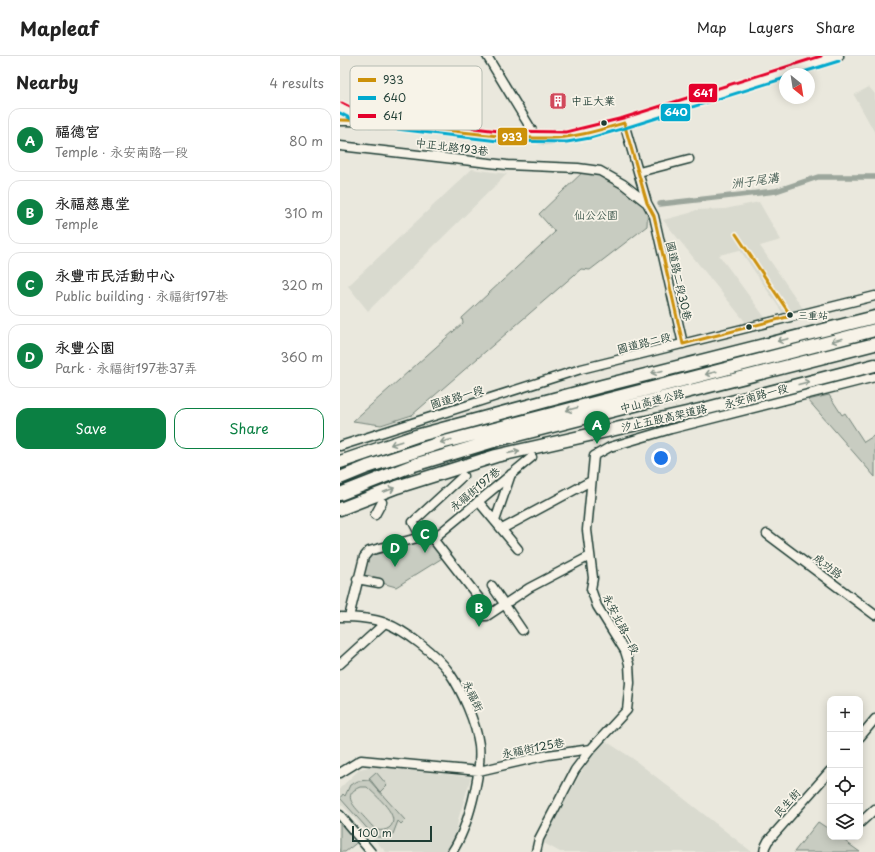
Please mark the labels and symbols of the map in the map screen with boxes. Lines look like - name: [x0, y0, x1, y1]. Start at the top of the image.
- legend: [350, 66, 482, 130]
- north arrow: [779, 68, 815, 104]
- text: 933: [383, 71, 404, 88]
- line badge: 641: [688, 83, 718, 103]
- text: 641: [693, 84, 713, 101]
- text: 640: [383, 89, 406, 106]
- building icon: 中正大業: [548, 91, 568, 111]
- place label: 中正大業: [571, 92, 615, 109]
- line badge: 640: [660, 103, 691, 122]
- text: 640: [664, 103, 688, 120]
- text: 641: [383, 107, 402, 124]
- unlabelled marker: [599, 118, 609, 128]
- line badge: 933: [497, 127, 528, 146]
- text: 933: [502, 128, 522, 145]
- street label: 中正北路193巷: [415, 134, 490, 159]
- water label: 洲子尾溝: [730, 168, 781, 192]
- park label: 仙公公園: [574, 206, 618, 223]
- street label: 國道路二段30巷: [662, 239, 697, 322]
- place label: 三重站: [798, 307, 828, 322]
- marker: 三重站: [785, 310, 795, 320]
- unlabelled marker: [744, 322, 754, 332]
- street label: 國道路二段: [615, 328, 673, 357]
- one-way arrow: [777, 337, 790, 345]
- one-way arrow: [831, 337, 844, 344]
- one-way arrow: [651, 369, 664, 376]
- one-way arrow: [705, 369, 718, 377]
- street label: 永安南路一段: [722, 379, 790, 412]
- one-way arrow: [797, 379, 810, 387]
- street label: 國道路一段: [428, 380, 486, 413]
- street label: 中山高速公路: [618, 384, 686, 417]
- street label: 汐止五股高架道路: [619, 399, 709, 436]
- one-way arrow: [566, 405, 579, 413]
- pin: A: [584, 411, 610, 444]
- one-way arrow: [440, 438, 453, 446]
- one-way arrow: [390, 440, 403, 447]
- one-way arrow: [507, 448, 520, 456]
- your location: [651, 448, 671, 468]
- street label: 永福街197巷: [446, 462, 504, 515]
- one-way arrow: [383, 485, 395, 493]
- pin: C: [412, 520, 438, 553]
- pin: D: [382, 534, 408, 567]
- street label: 成功路: [810, 549, 847, 582]
- street label: 永安北路一段: [599, 591, 644, 657]
- pin: B: [466, 594, 492, 627]
- street label: 永福街: [459, 677, 489, 715]
- street label: 永福街125巷: [500, 733, 566, 762]
- street label: 民生街: [769, 784, 805, 821]
- scale bar: [352, 824, 432, 843]

